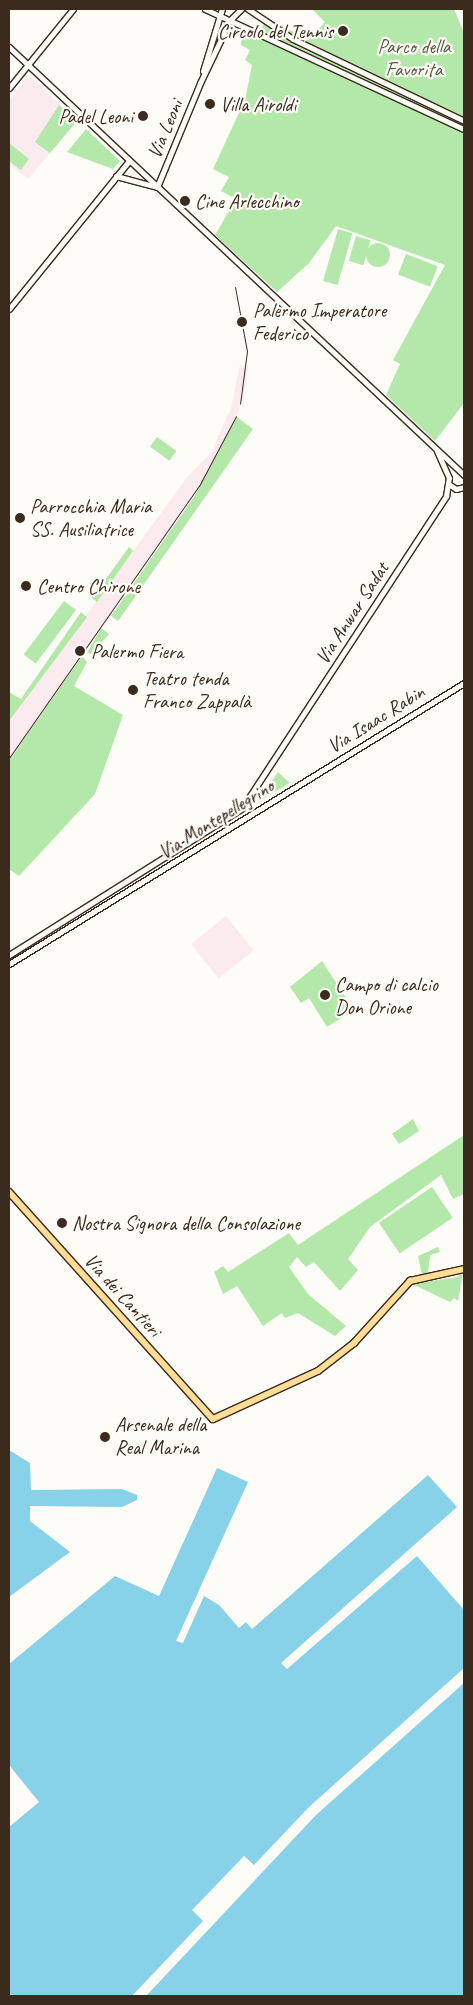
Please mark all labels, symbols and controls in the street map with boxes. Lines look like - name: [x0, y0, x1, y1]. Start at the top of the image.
- place label: Circolo del Tennis: [218, 19, 333, 43]
- marker: Circolo del Tennis: [337, 25, 349, 37]
- park label: Parco della Favorita: [378, 35, 450, 82]
- place label: Villa Airoldi: [220, 92, 296, 116]
- street label: Via Leoni: [142, 96, 188, 162]
- marker: Villa Airoldi: [204, 98, 216, 110]
- place label: Padel Leoni: [58, 104, 133, 128]
- marker: Padel Leoni: [137, 110, 149, 122]
- place label: Cine Arlecchino: [195, 189, 299, 213]
- marker: Cine Arlecchino: [179, 195, 191, 207]
- place label: Palermo Imperatore Federico: [253, 299, 386, 346]
- marker: Palermo Imperatore Federico: [235, 315, 249, 329]
- place label: Parrocchia Maria SS. Ausiliatrice: [30, 494, 152, 541]
- marker: Parrocchia Maria SS. Ausiliatrice: [14, 512, 26, 524]
- street label: Via Anwar Sadat: [310, 557, 394, 669]
- place label: Centro Chirone: [37, 574, 140, 598]
- marker: Centro Chirone: [19, 579, 33, 593]
- place label: Palermo Fiera: [91, 639, 183, 663]
- marker: Palermo Fiera: [73, 644, 87, 658]
- place label: Teatro tenda Franco Zappalà: [143, 666, 250, 713]
- street label: Via Isaac Rabin: [323, 680, 429, 758]
- marker: Teatro tenda Franco Zappalà: [127, 684, 139, 696]
- street label: Via Montepellegrino: [154, 774, 278, 864]
- place label: Campo di calcio Don Orione: [335, 972, 438, 1019]
- marker: Campo di calcio Don Orione: [319, 989, 331, 1001]
- place label: Nostra Signora della Consolazione: [72, 1211, 300, 1235]
- marker: Nostra Signora della Consolazione: [56, 1217, 68, 1229]
- street label: Via dei Cantieri: [79, 1248, 167, 1342]
- place label: Arsenale della Real Marina: [115, 1413, 206, 1460]
- marker: Arsenale della Real Marina: [99, 1431, 111, 1443]

